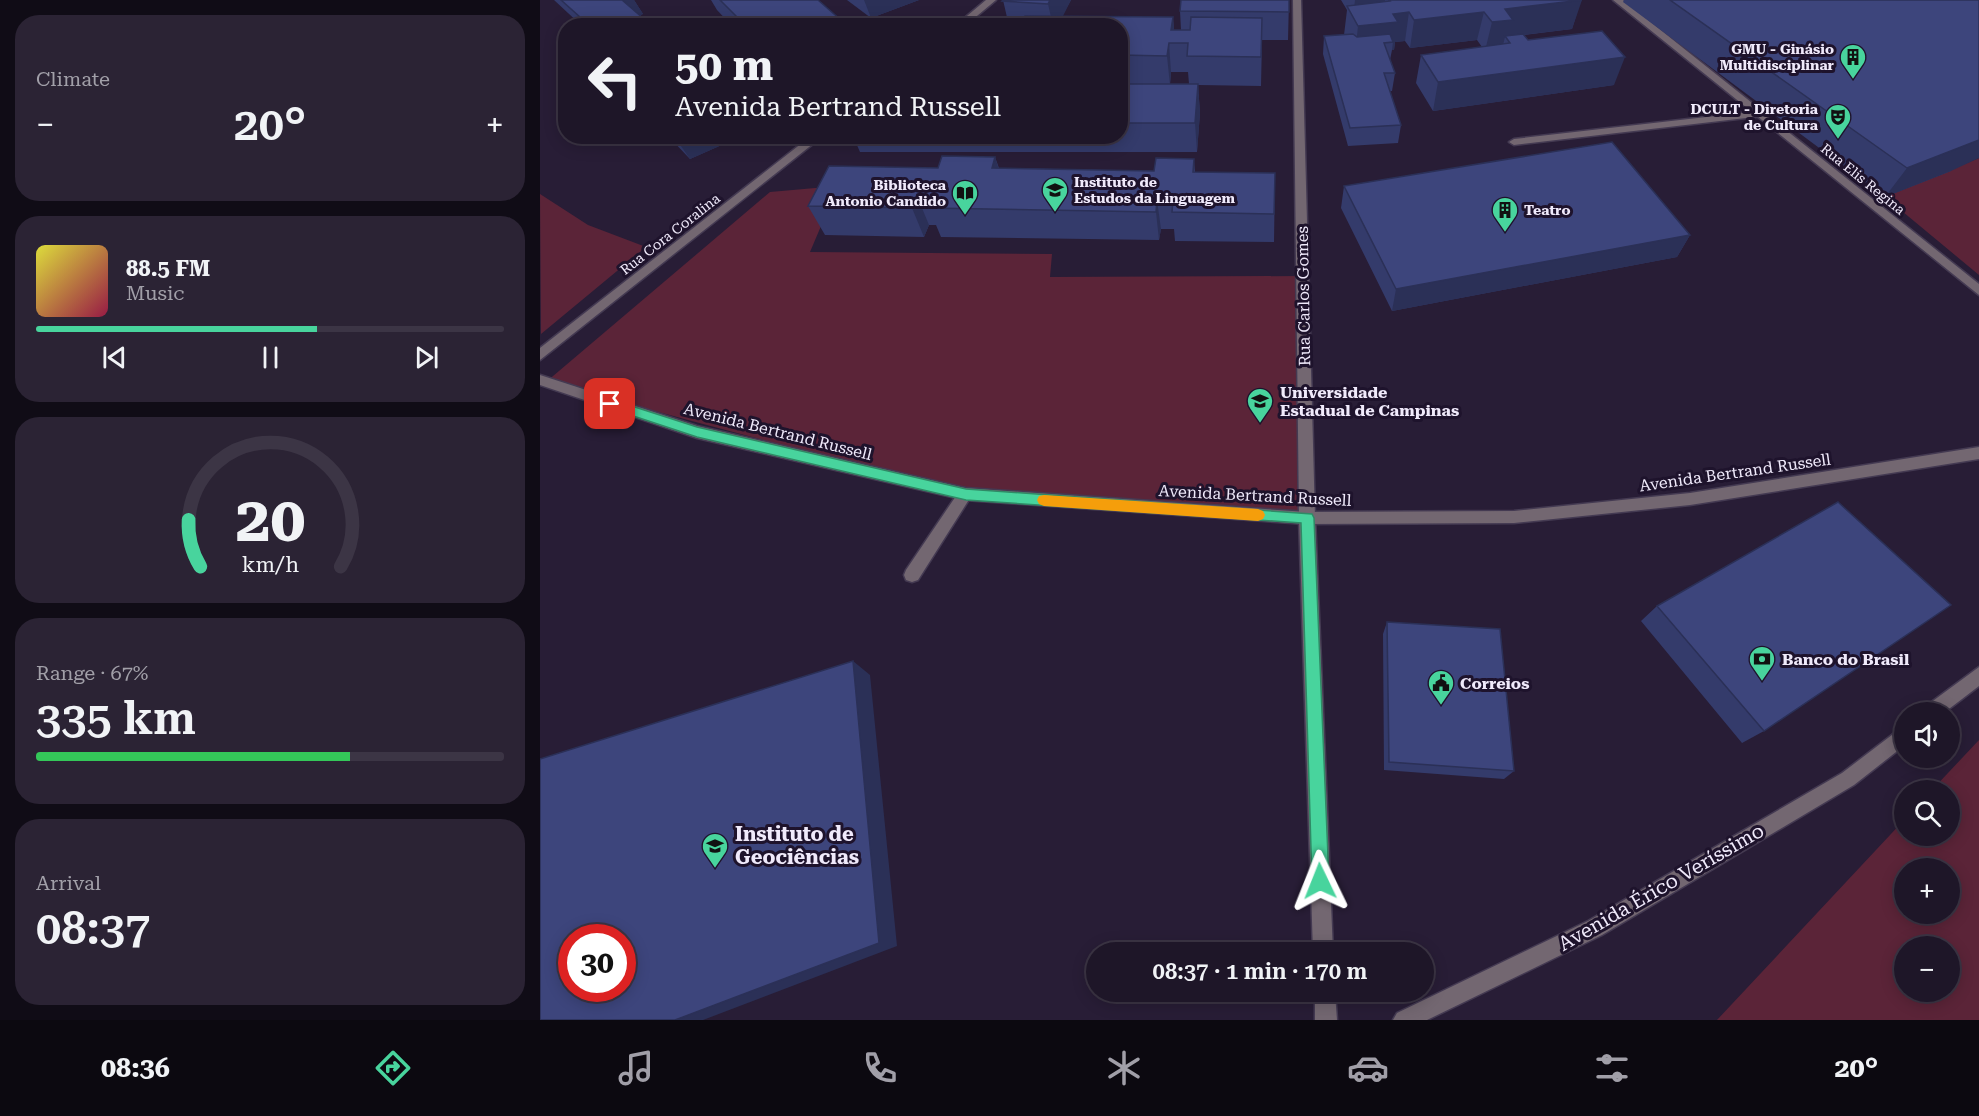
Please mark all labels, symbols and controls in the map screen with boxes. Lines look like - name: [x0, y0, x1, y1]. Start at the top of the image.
- text: 50 m: [675, 41, 773, 90]
- place label: GMU - Ginásio Multidisciplinar: [1720, 41, 1835, 73]
- icon: left: [576, 42, 654, 120]
- building icon: GMU - Ginásio Multidisciplinar: [1838, 42, 1868, 80]
- text: Climate: [36, 67, 110, 91]
- text: Avenida Bertrand Russell: [675, 91, 1001, 123]
- text: 20°: [234, 98, 306, 151]
- place label: DCULT - Diretoria de Cultura: [1690, 101, 1819, 133]
- theatre icon: DCULT - Diretoria de Cultura: [1823, 102, 1853, 140]
- text: −: [36, 105, 54, 144]
- text: +: [486, 105, 504, 144]
- street label: Rua Elis Regina: [1818, 140, 1909, 218]
- place label: Instituto de Estudos da Linguagem: [1074, 174, 1235, 206]
- school or university icon: Instituto de Estudos da Linguagem: [1040, 175, 1070, 213]
- place label: Biblioteca Antonio Candido: [825, 177, 947, 209]
- library icon: Biblioteca Antonio Candido: [950, 178, 980, 216]
- street label: Rua Cora Coralina: [617, 190, 723, 278]
- building icon: Teatro: [1490, 195, 1520, 233]
- place label: Teatro: [1524, 202, 1570, 218]
- street label: Rua Carlos Gomes: [1293, 225, 1314, 366]
- text: 88.5 FM: [126, 256, 210, 281]
- text: Music: [126, 281, 185, 305]
- icon: previous: [98, 341, 131, 374]
- icon: pause: [254, 341, 287, 374]
- icon: next: [410, 341, 443, 374]
- pin: [584, 378, 635, 429]
- place label: Universidade Estadual de Campinas: [1280, 383, 1459, 420]
- school or university icon: Universidade Estadual de Campinas: [1245, 386, 1275, 424]
- icon: arrive: [593, 387, 626, 420]
- street label: Avenida Bertrand Russell: [682, 399, 874, 464]
- street label: Avenida Bertrand Russell: [1638, 450, 1832, 495]
- street label: Avenida Bertrand Russell: [1158, 481, 1352, 510]
- text: 20: [235, 483, 305, 556]
- text: km/h: [241, 552, 299, 577]
- bank icon: Banco do Brasil: [1747, 644, 1777, 682]
- place label: Banco do Brasil: [1782, 650, 1910, 669]
- text: Range · 67%: [36, 661, 148, 685]
- public building icon: Correios: [1426, 668, 1456, 706]
- place label: Correios: [1460, 674, 1529, 693]
- text: 335 km: [36, 692, 196, 745]
- map controls: [1894, 702, 1960, 1002]
- button: sound: [1894, 702, 1960, 768]
- button: search: [1894, 780, 1960, 846]
- street label: Avenida Érico Veríssimo: [1554, 818, 1768, 956]
- place label: Instituto de Geociências: [735, 822, 859, 869]
- school or university icon: Instituto de Geociências: [700, 831, 730, 869]
- position arrow: [1288, 849, 1352, 913]
- button: +: [1894, 858, 1960, 924]
- text: Arrival: [36, 871, 101, 895]
- text: 08:37: [36, 902, 150, 955]
- speed limit sign: 30: [558, 924, 636, 1002]
- button: −: [1894, 936, 1960, 1002]
- text: 08:37 · 1 min · 170 m: [1153, 959, 1367, 984]
- icon: directions: [372, 1047, 414, 1089]
- icon: music: [615, 1047, 657, 1089]
- icon: phone: [859, 1047, 901, 1089]
- icon: climate: [1103, 1047, 1145, 1089]
- icon: car: [1347, 1047, 1389, 1089]
- icon: filters: [1591, 1047, 1633, 1089]
- text: 08:36: [101, 1052, 170, 1084]
- text: 20°: [1834, 1052, 1878, 1084]

